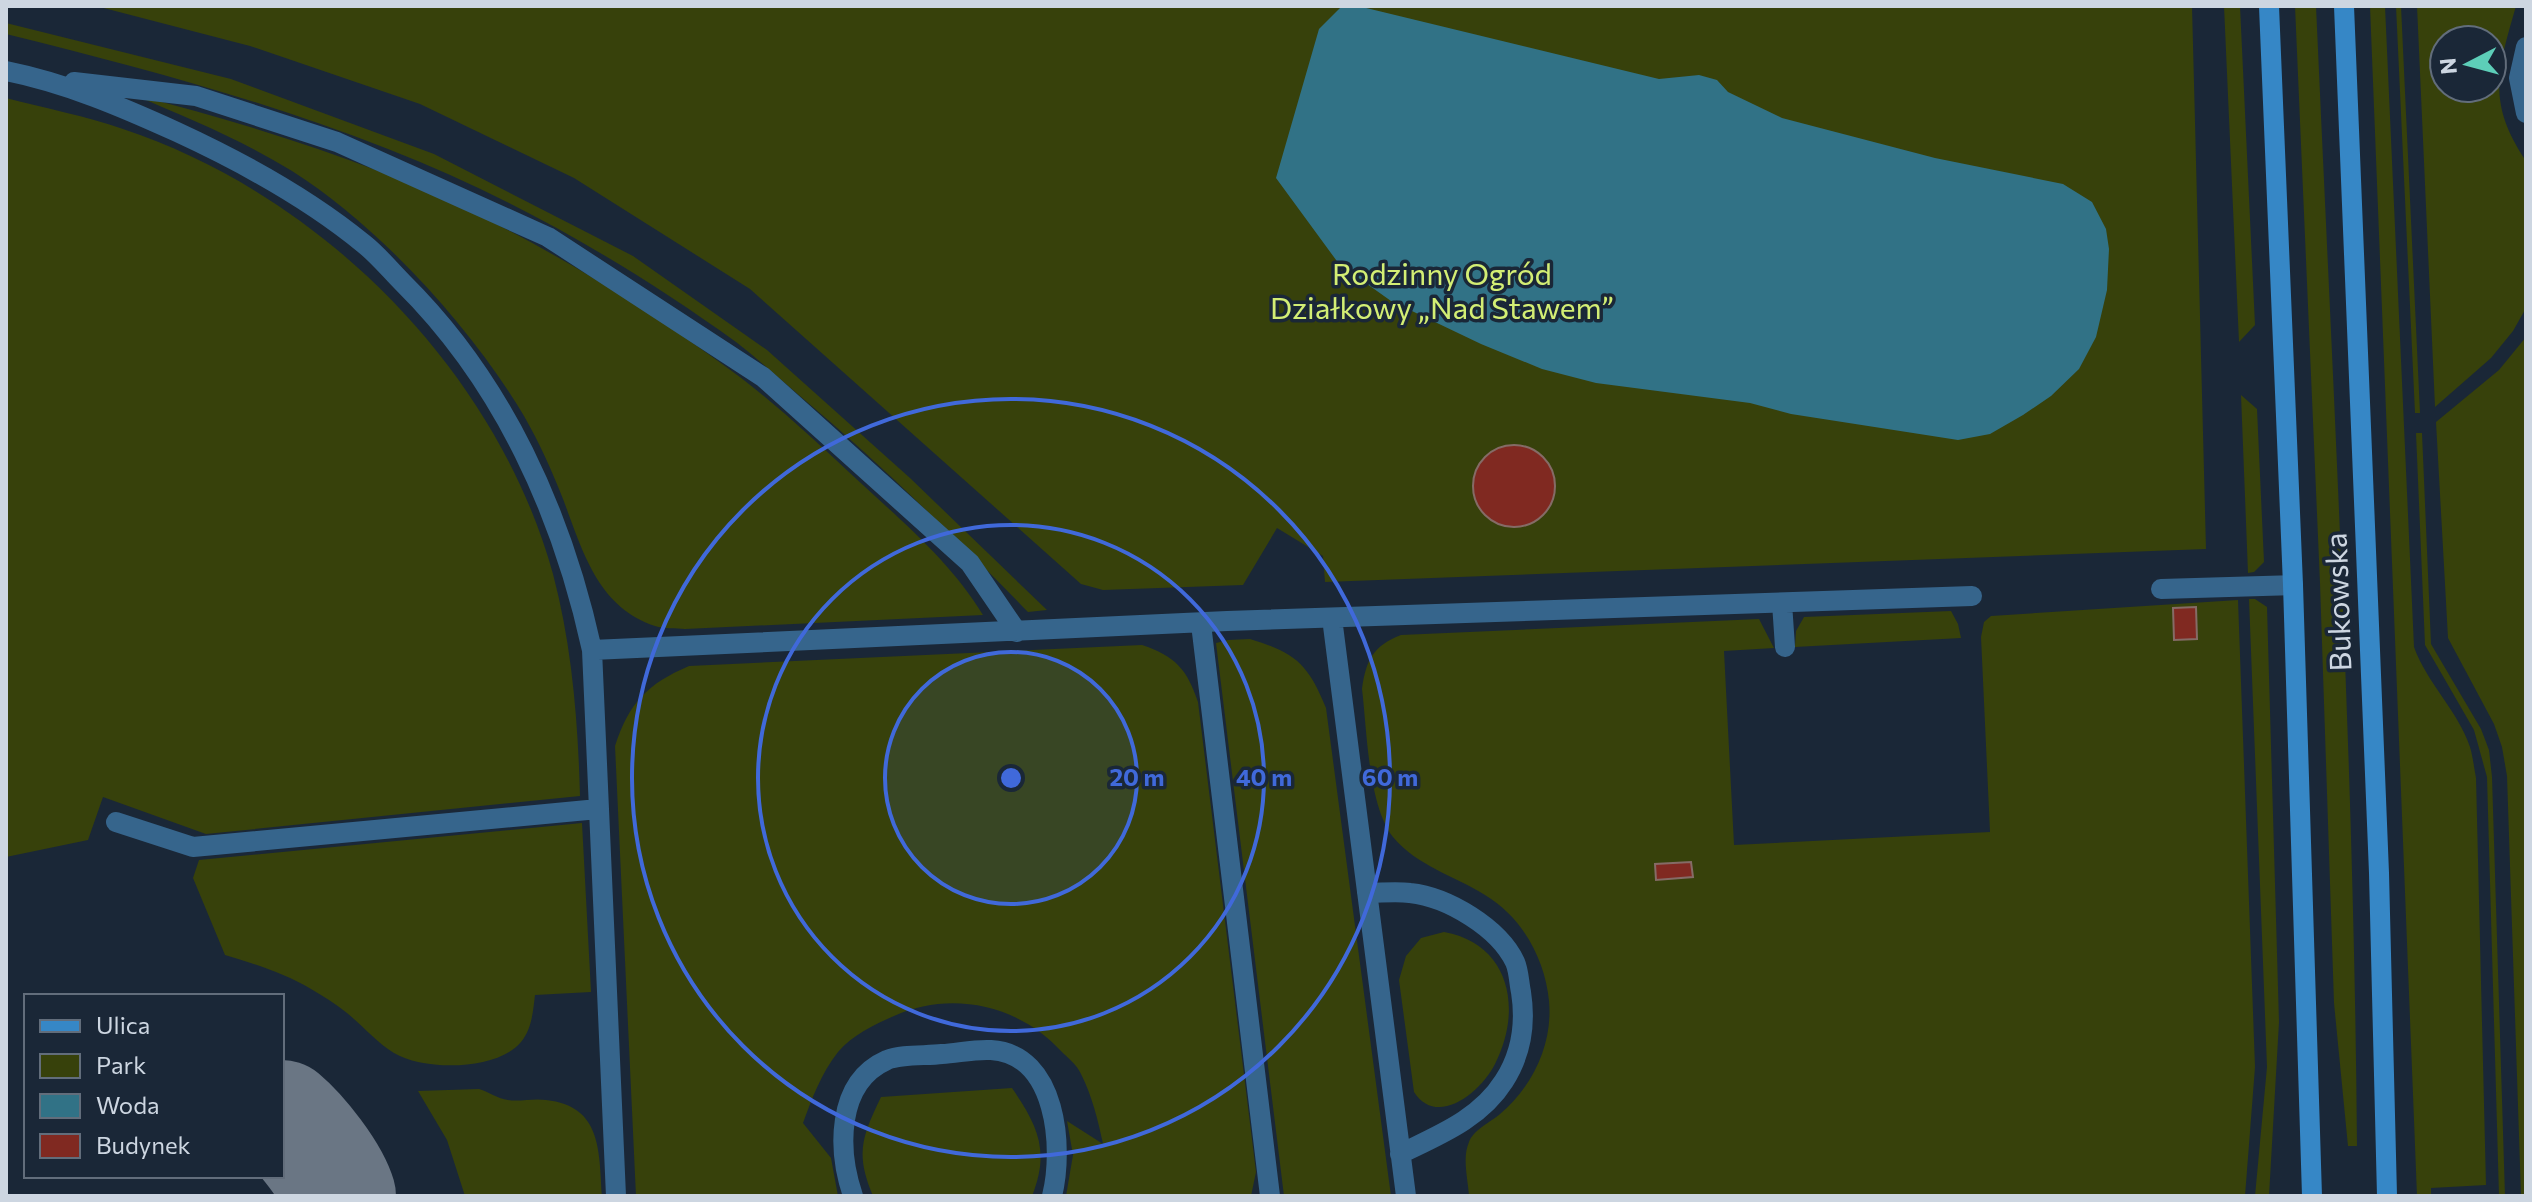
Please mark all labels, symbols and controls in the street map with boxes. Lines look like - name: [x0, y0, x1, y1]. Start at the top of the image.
- north arrow: [2428, 24, 2508, 104]
- text: N: [2433, 57, 2462, 76]
- park label: Rodzinny Ogród Działkowy „Nad Stawem”: [1270, 254, 1614, 325]
- street label: Bukowska: [2316, 532, 2357, 672]
- text: 20 m: [1110, 762, 1164, 791]
- text: 40 m: [1236, 762, 1292, 791]
- text: 60 m: [1362, 762, 1418, 791]
- centre of rings: [997, 764, 1025, 792]
- legend: [24, 994, 284, 1178]
- text: Ulica: [96, 1010, 150, 1039]
- text: Park: [96, 1050, 146, 1079]
- text: Woda: [96, 1090, 160, 1119]
- text: Budynek: [96, 1130, 191, 1159]

